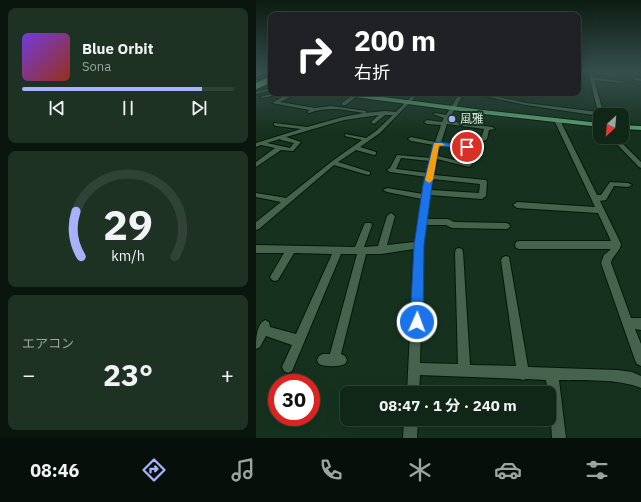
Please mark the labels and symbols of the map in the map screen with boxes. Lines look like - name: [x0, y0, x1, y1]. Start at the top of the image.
- north arrow: [593, 108, 629, 144]
- place label: 風雅: [460, 111, 484, 126]
- marker: 風雅: [447, 114, 457, 124]
- pin: [450, 130, 484, 164]
- position arrow: [396, 301, 438, 343]
- speed limit sign: 30: [268, 374, 320, 426]

